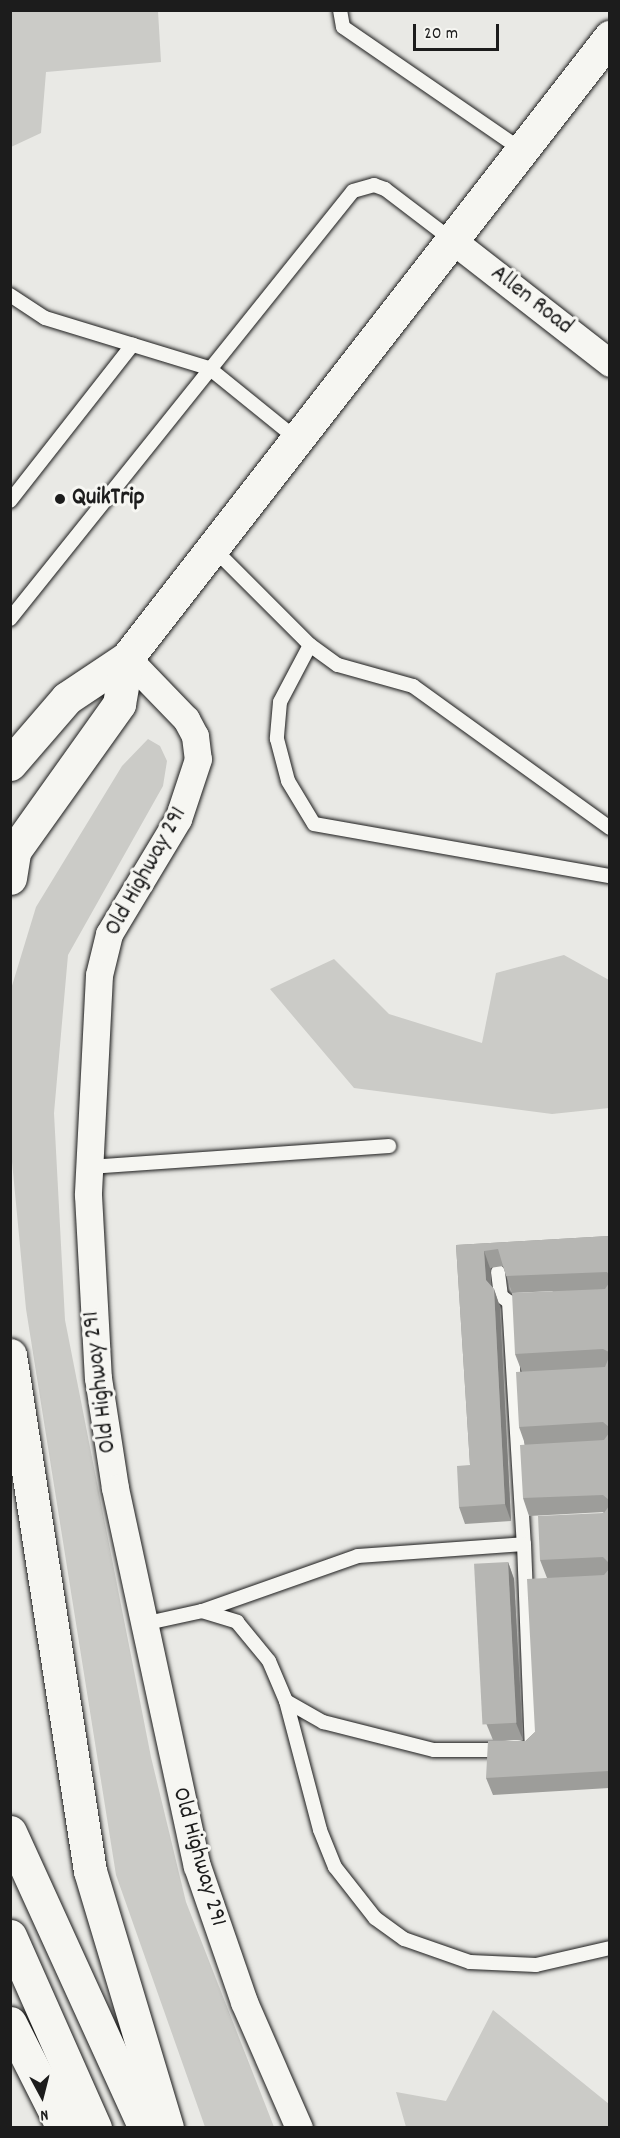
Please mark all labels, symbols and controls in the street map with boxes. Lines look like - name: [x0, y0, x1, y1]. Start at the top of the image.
- scale bar: [416, 12, 502, 50]
- text: 20 m: [424, 22, 458, 47]
- street label: Allen Road: [484, 260, 578, 342]
- place label: QuikTrip: [72, 485, 145, 513]
- marker: QuikTrip: [53, 492, 67, 506]
- street label: Old Highway 291: [100, 802, 194, 942]
- street label: Old Highway 291: [78, 1309, 124, 1455]
- street label: Old Highway 291: [164, 1784, 232, 1930]
- north arrow: [12, 2066, 72, 2126]
- text: N: [39, 2102, 50, 2126]

